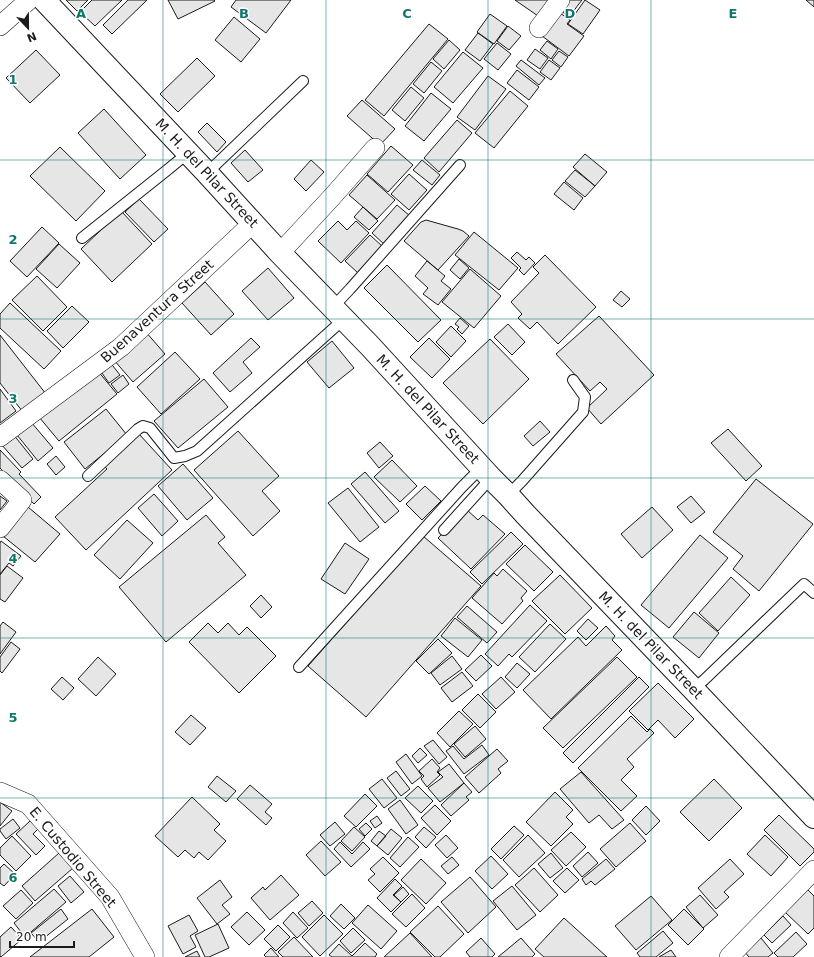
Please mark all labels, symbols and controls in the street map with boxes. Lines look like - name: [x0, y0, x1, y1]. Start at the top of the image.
- text: A: [76, 6, 86, 21]
- text: B: [239, 6, 249, 21]
- text: C: [402, 6, 412, 21]
- text: D: [565, 6, 576, 21]
- text: E: [729, 6, 737, 21]
- north arrow: [8, 8, 48, 48]
- text: N: [25, 29, 38, 45]
- text: 1: [8, 72, 18, 87]
- street label: M. H. del Pilar Street: [152, 115, 262, 231]
- text: 2: [8, 232, 18, 247]
- street label: Buenaventura Street: [97, 256, 217, 366]
- street label: M. H. del Pilar Street: [373, 351, 483, 467]
- text: 3: [8, 391, 18, 406]
- text: 4: [8, 551, 18, 566]
- street label: M. H. del Pilar Street: [595, 588, 707, 702]
- text: 5: [8, 710, 18, 725]
- street label: E. Custodio Street: [26, 804, 120, 911]
- text: 6: [8, 870, 18, 885]
- scale bar: [10, 923, 74, 949]
- text: 20 m: [16, 930, 47, 944]

